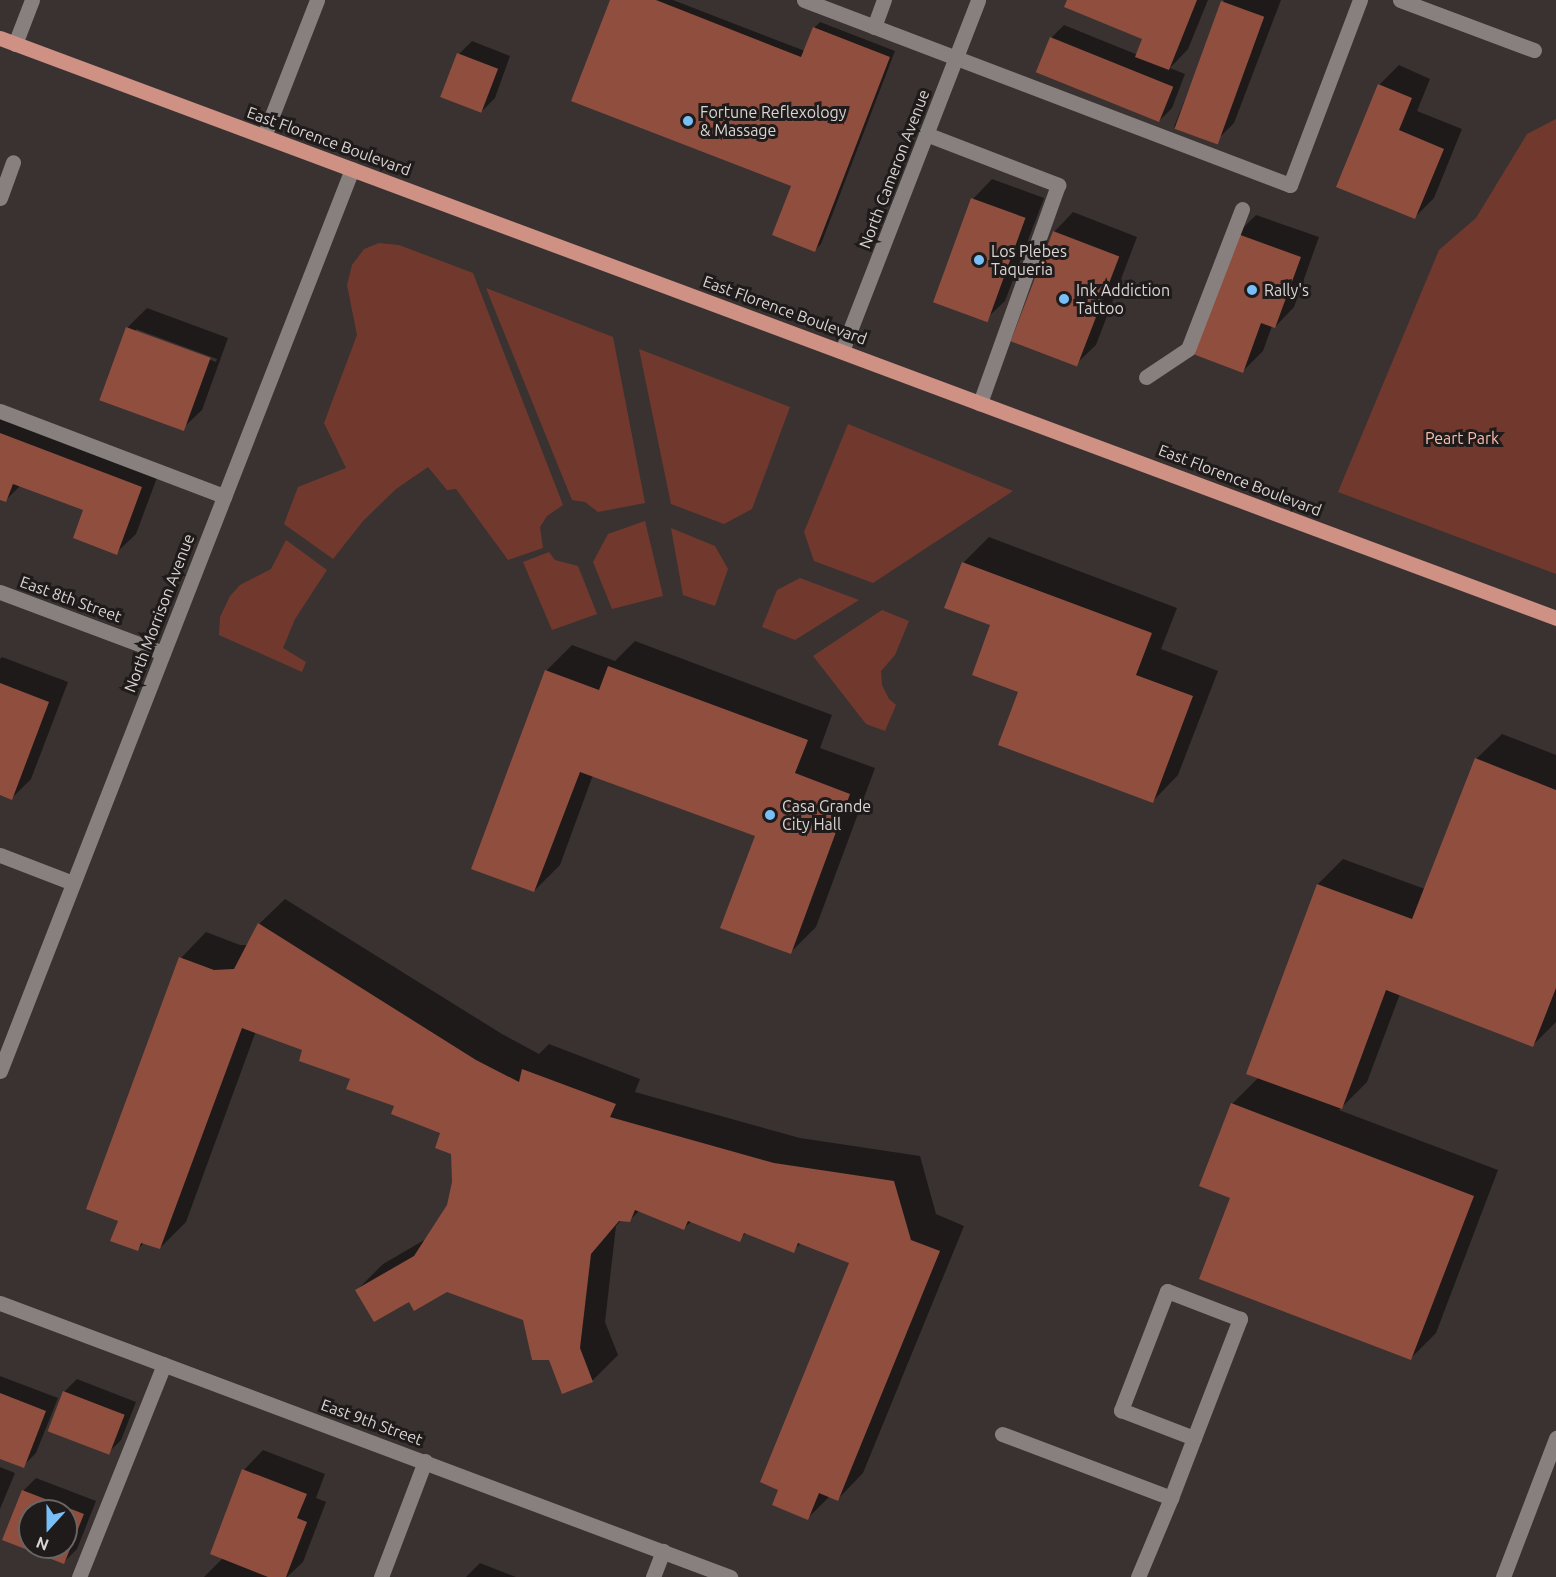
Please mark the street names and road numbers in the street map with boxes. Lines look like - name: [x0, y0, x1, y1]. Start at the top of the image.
- street label: North Cameron Avenue: [855, 87, 933, 251]
- street label: East Florence Boulevard: [244, 102, 414, 180]
- street label: East Florence Boulevard: [700, 271, 870, 349]
- street label: East Florence Boulevard: [1156, 440, 1324, 520]
- street label: North Morrison Avenue: [120, 531, 198, 695]
- street label: East 8th Street: [18, 572, 124, 626]
- street label: East 9th Street: [319, 1395, 425, 1449]

